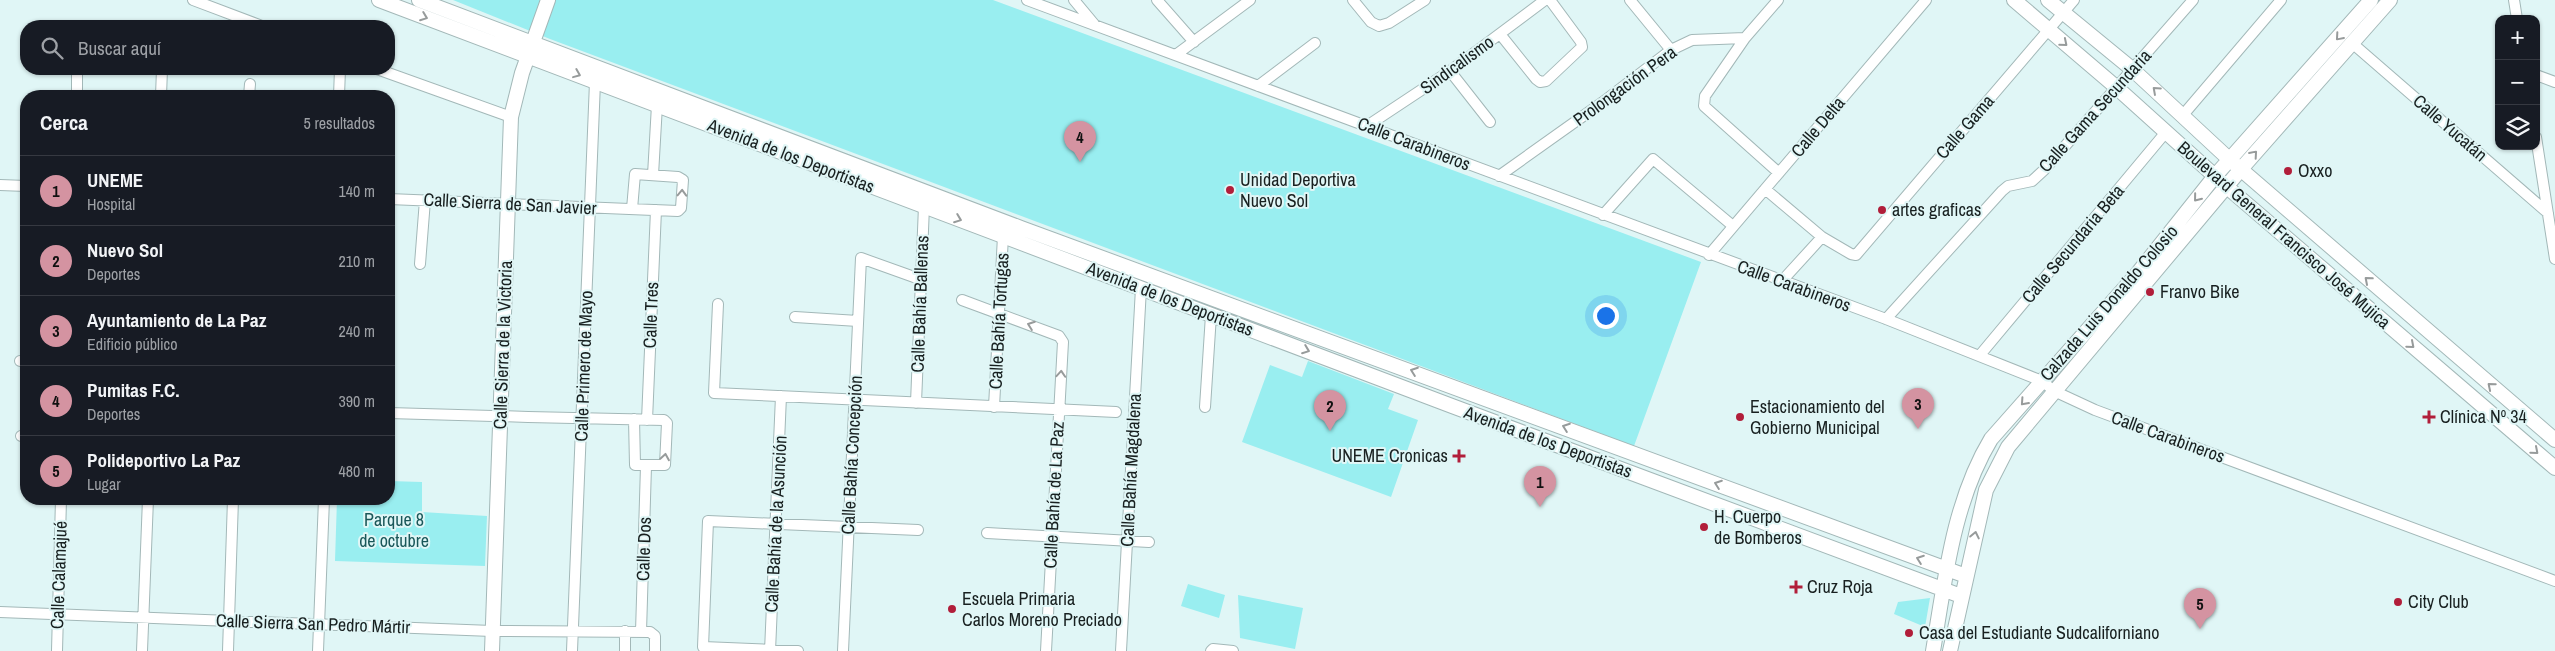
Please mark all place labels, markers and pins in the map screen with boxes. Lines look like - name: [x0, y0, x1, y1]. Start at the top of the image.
- pin: 4: [1064, 121, 1096, 162]
- place label: Oxxo: [2298, 158, 2332, 183]
- marker: Oxxo: [2282, 165, 2294, 177]
- place label: Unidad Deportiva Nuevo Sol: [1240, 167, 1356, 213]
- marker: Unidad Deportiva Nuevo Sol: [1224, 184, 1236, 196]
- place label: artes graficas: [1892, 197, 1981, 222]
- marker: artes graficas: [1876, 204, 1888, 216]
- place label: Franvo Bike: [2160, 279, 2240, 304]
- marker: Franvo Bike: [2144, 286, 2156, 298]
- pin: 3: [1902, 388, 1934, 429]
- pin: 2: [1314, 390, 1346, 431]
- place label: Estacionamiento del Gobierno Municipal: [1750, 394, 1885, 440]
- place label: Clínica Nº 34: [2440, 404, 2527, 429]
- marker: Clínica Nº 34: [2422, 410, 2436, 424]
- marker: Estacionamiento del Gobierno Municipal: [1734, 411, 1746, 423]
- place label: UNEME Cronicas: [1332, 443, 1448, 468]
- marker: UNEME Cronicas: [1452, 449, 1466, 463]
- pin: 1: [1524, 466, 1556, 507]
- place label: H. Cuerpo de Bomberos: [1714, 504, 1802, 550]
- marker: H. Cuerpo de Bomberos: [1698, 521, 1710, 533]
- place label: Cruz Roja: [1807, 574, 1873, 599]
- marker: Cruz Roja: [1789, 580, 1803, 594]
- place label: Escuela Primaria Carlos Moreno Preciado: [962, 586, 1122, 632]
- pin: 5: [2184, 588, 2216, 629]
- place label: City Club: [2408, 589, 2469, 614]
- marker: City Club: [2392, 596, 2404, 608]
- marker: Escuela Primaria Carlos Moreno Preciado: [946, 603, 958, 615]
- place label: Casa del Estudiante Sudcaliforniano: [1919, 620, 2159, 645]
- marker: Casa del Estudiante Sudcaliforniano: [1903, 627, 1915, 639]

